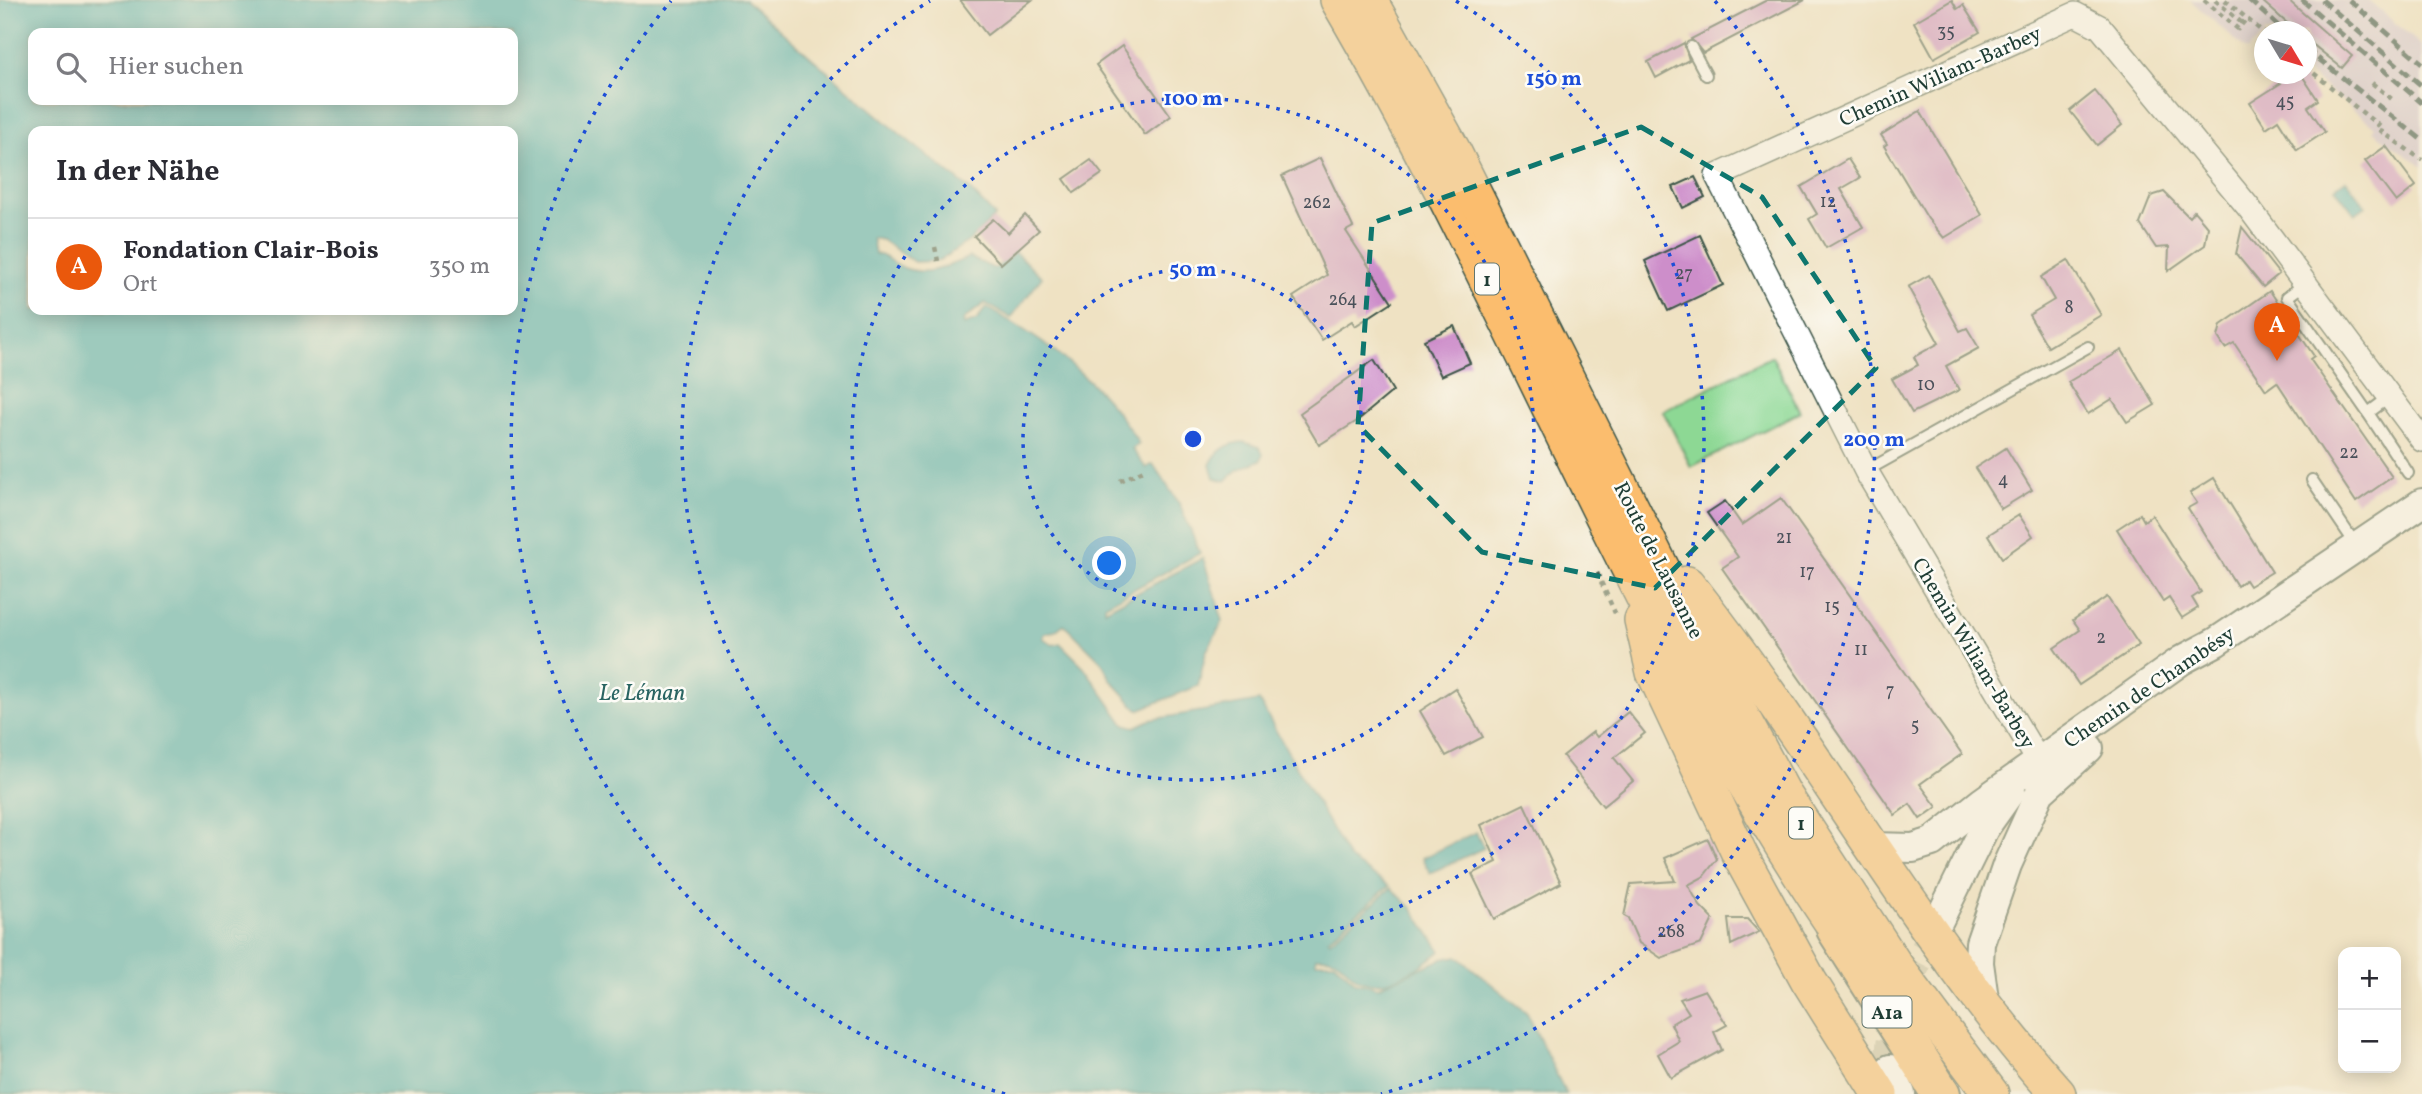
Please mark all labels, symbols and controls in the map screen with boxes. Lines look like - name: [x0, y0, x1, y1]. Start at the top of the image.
- street label: Chemin Wiliam-Barbey: [1835, 19, 2047, 135]
- house number: 35: [1937, 20, 1955, 45]
- north arrow: [2254, 21, 2317, 84]
- search box: [28, 28, 518, 105]
- icon: search: [52, 48, 90, 86]
- text: Hier suchen: [108, 49, 244, 85]
- text: 150 m: [1526, 65, 1582, 94]
- text: 100 m: [1163, 85, 1223, 114]
- house number: 45: [2276, 90, 2294, 115]
- text: In der Nähe: [56, 151, 220, 193]
- house number: 12: [1820, 190, 1836, 215]
- house number: 262: [1303, 191, 1331, 216]
- text: Fondation Clair-Bois: [123, 233, 379, 269]
- text: A: [71, 251, 87, 283]
- text: 350 m: [429, 251, 490, 283]
- text: 50 m: [1169, 256, 1217, 285]
- house number: 27: [1675, 262, 1693, 287]
- road number: 1: [1475, 264, 1499, 294]
- text: Ort: [123, 269, 158, 301]
- house number: 264: [1329, 288, 1357, 313]
- house number: 8: [2064, 296, 2074, 321]
- pin: A: [2254, 303, 2300, 361]
- house number: 10: [1917, 373, 1935, 398]
- text: 200 m: [1843, 426, 1905, 455]
- centre of rings: [1181, 427, 1205, 451]
- house number: 22: [2339, 441, 2359, 466]
- house number: 4: [1998, 468, 2008, 493]
- street label: Route de Lausanne: [1606, 477, 1710, 644]
- house number: 21: [1776, 526, 1792, 551]
- your location: [1092, 546, 1126, 580]
- street label: Chemin Wiliam-Barbey: [1904, 553, 2042, 756]
- house number: 17: [1799, 560, 1815, 585]
- house number: 15: [1824, 595, 1840, 620]
- street label: Chemin de Chambésy: [2059, 620, 2242, 756]
- house number: 2: [2096, 626, 2106, 651]
- house number: 11: [1854, 638, 1868, 663]
- water label: Le Léman: [599, 678, 685, 710]
- house number: 7: [1886, 679, 1894, 704]
- house number: 5: [1911, 714, 1919, 739]
- road number: 1: [1789, 808, 1813, 838]
- house number: 268: [1657, 920, 1685, 945]
- map controls: [2338, 947, 2401, 1073]
- button: +: [2338, 947, 2401, 1010]
- road number: A1a: [1862, 996, 1912, 1028]
- button: −: [2338, 1010, 2401, 1073]

